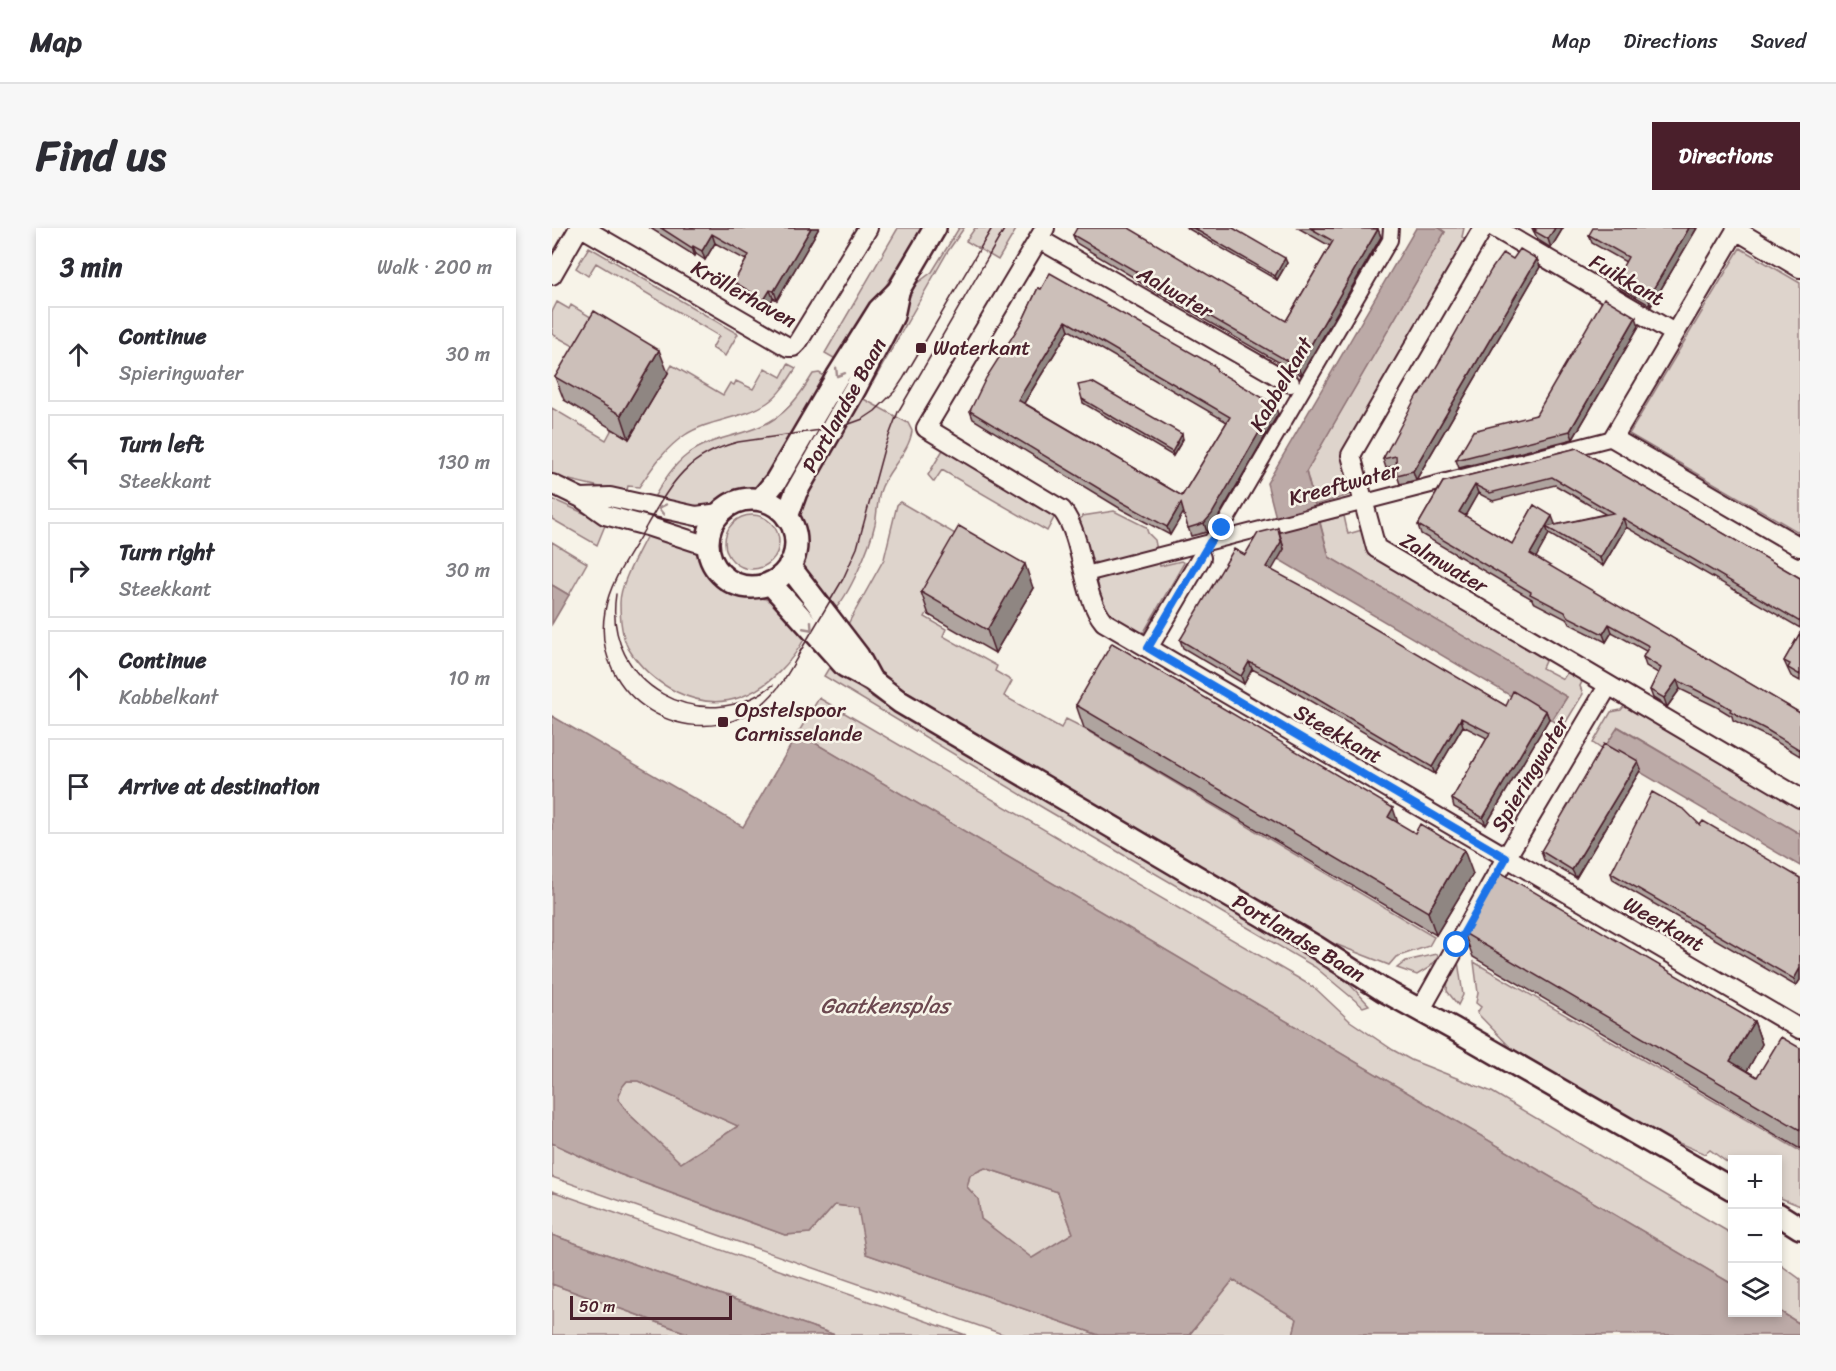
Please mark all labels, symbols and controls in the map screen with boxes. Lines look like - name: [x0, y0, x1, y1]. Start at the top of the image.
- text: Map: [30, 17, 82, 66]
- text: Map: [1552, 22, 1590, 60]
- text: Directions: [1623, 22, 1718, 60]
- text: Saved: [1751, 22, 1806, 60]
- text: Find us: [36, 119, 166, 193]
- button: Directions: [1652, 122, 1800, 190]
- street label: Fuikkant: [1582, 243, 1672, 317]
- text: 3 min: [60, 244, 122, 290]
- street label: Kröllerhaven: [684, 249, 804, 339]
- text: Walk · 200 m: [377, 250, 492, 285]
- street label: Aalwater: [1129, 254, 1221, 330]
- text: Continue: [119, 317, 207, 356]
- street label: Kabbelkant: [1238, 328, 1324, 439]
- place label: Waterkant: [933, 329, 1031, 367]
- street label: Portlandse Baan: [791, 330, 897, 480]
- text: 30 m: [446, 337, 490, 372]
- icon: ahead: [62, 338, 95, 371]
- marker: Waterkant: [914, 341, 928, 355]
- text: Spieringwater: [119, 356, 243, 391]
- one-way arrow: [836, 366, 847, 377]
- text: Turn left: [119, 425, 204, 464]
- text: 130 m: [437, 445, 490, 480]
- icon: left: [62, 446, 95, 479]
- street label: Kreeftwater: [1284, 451, 1405, 517]
- text: Steekkant: [119, 464, 212, 499]
- one-way arrow: [658, 503, 668, 516]
- route end: [1208, 514, 1234, 540]
- street label: Zalmwater: [1393, 522, 1497, 605]
- text: Turn right: [119, 533, 214, 572]
- text: 30 m: [446, 553, 490, 588]
- icon: right: [62, 554, 95, 587]
- text: Steekkant: [119, 572, 212, 607]
- one-way arrow: [802, 620, 813, 630]
- text: Continue: [119, 641, 207, 680]
- text: 10 m: [448, 661, 490, 696]
- icon: ahead: [62, 662, 95, 695]
- text: Kabbelkant: [119, 680, 218, 715]
- place label: Opstelspoor Carnisselande: [735, 691, 863, 753]
- street label: Steekkant: [1286, 693, 1390, 775]
- street label: Spieringwater: [1480, 707, 1581, 840]
- marker: Opstelspoor Carnisselande: [716, 715, 730, 729]
- text: Arrive at destination: [119, 767, 320, 806]
- icon: arrive: [62, 770, 95, 803]
- street label: Portlandse Baan: [1225, 883, 1373, 993]
- street label: Weerkant: [1616, 885, 1712, 963]
- route start: [1443, 931, 1469, 957]
- water label: Gaatkensplas: [821, 986, 952, 1025]
- map controls: [1728, 1155, 1782, 1317]
- button: +: [1728, 1155, 1782, 1209]
- button: −: [1728, 1209, 1782, 1263]
- button: layers: [1728, 1263, 1782, 1317]
- text: 50 m: [579, 1292, 615, 1321]
- scale bar: [570, 1293, 732, 1320]

